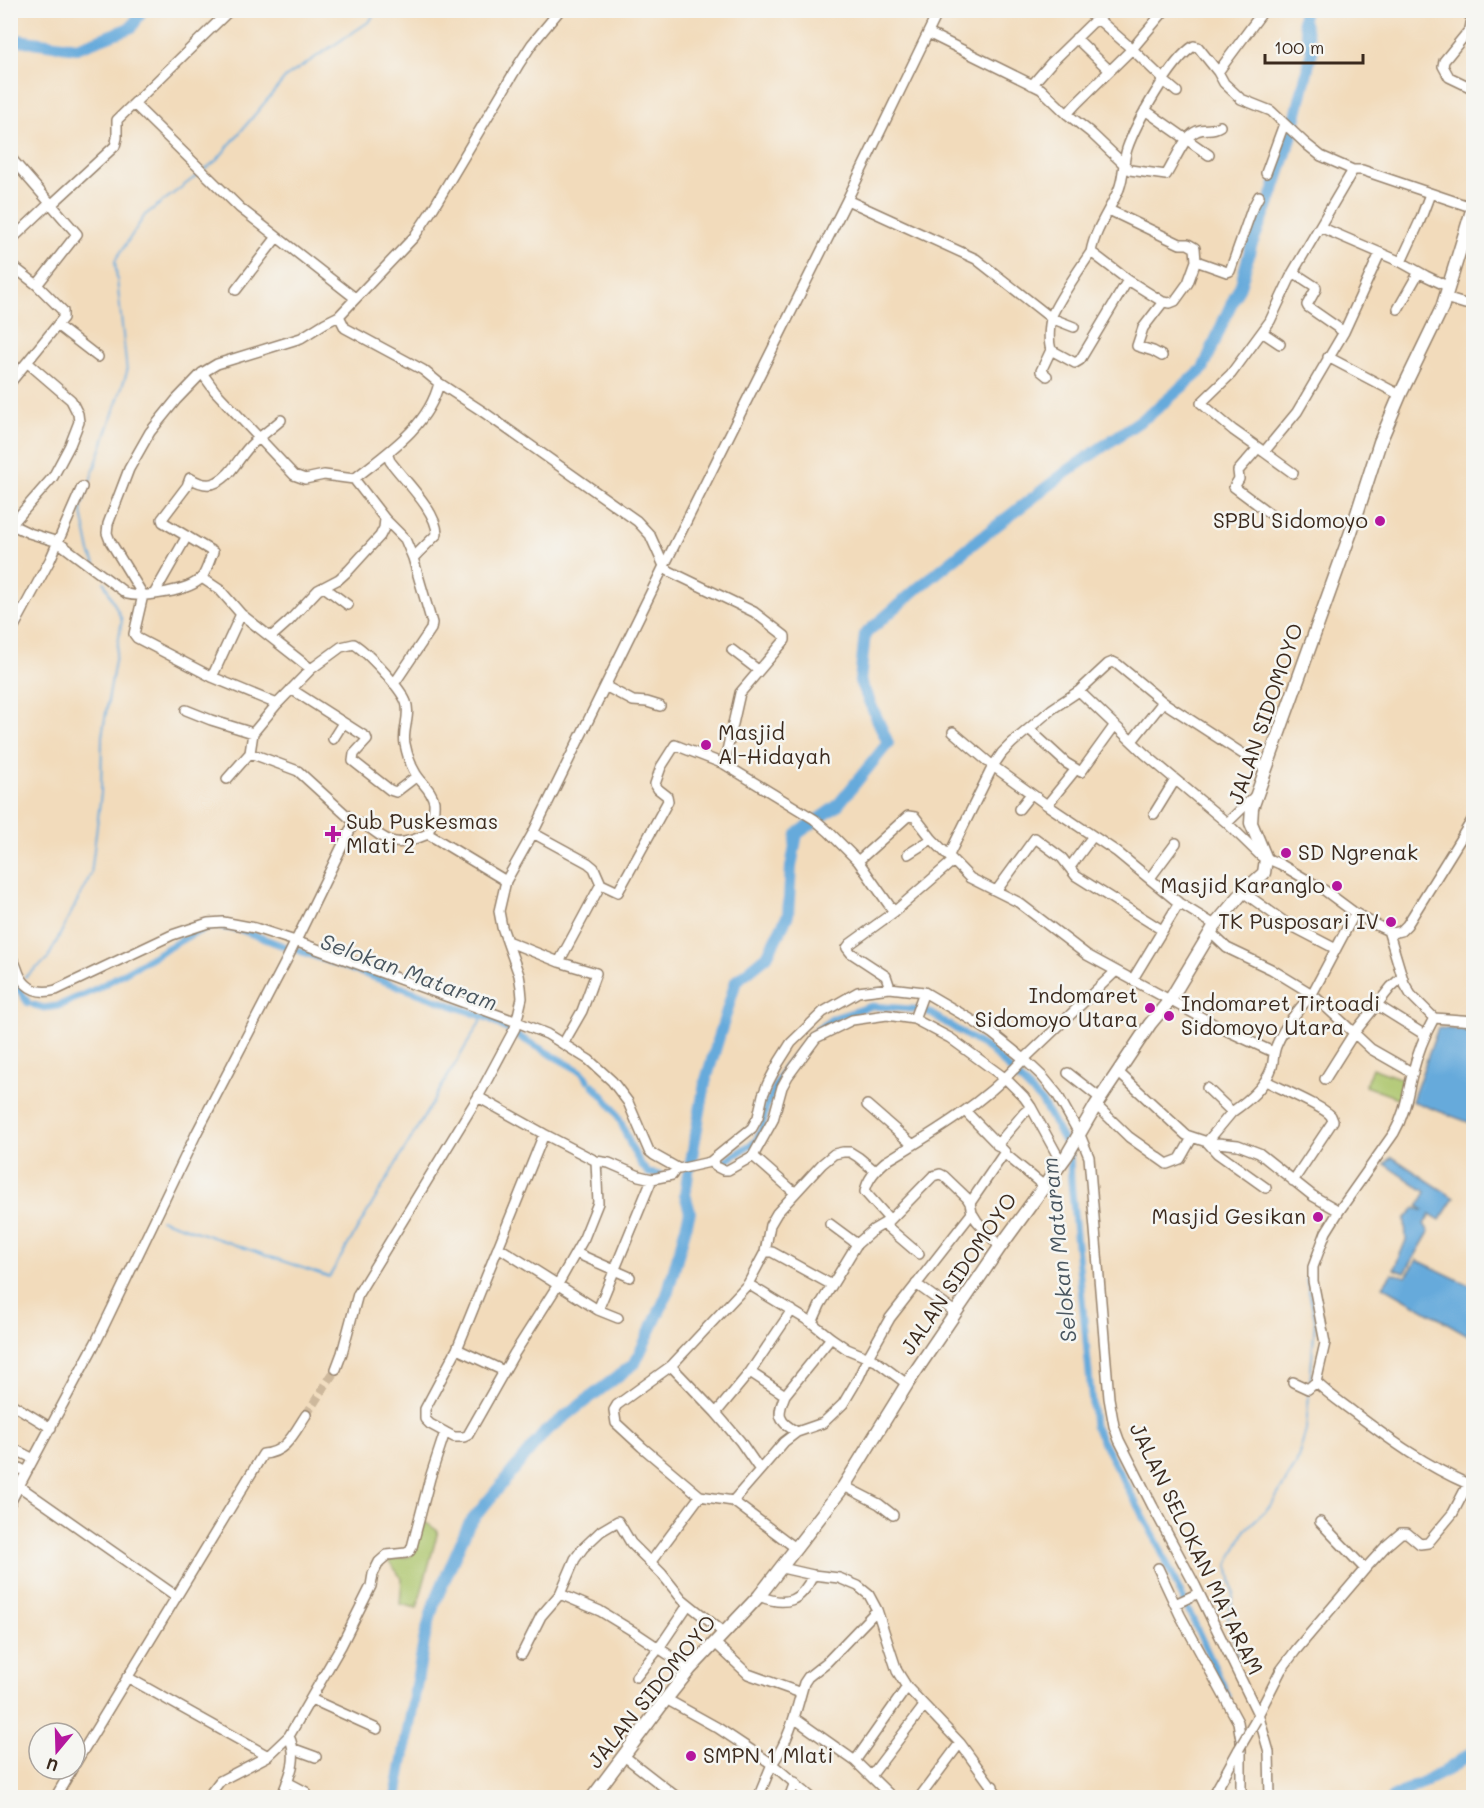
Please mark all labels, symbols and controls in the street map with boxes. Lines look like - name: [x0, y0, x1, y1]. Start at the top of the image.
- scale bar: [1265, 27, 1362, 65]
- text: 100 m: [1274, 35, 1324, 59]
- place label: SPBU Sidomoyo: [1213, 506, 1368, 533]
- marker: SPBU Sidomoyo: [1373, 514, 1387, 528]
- street label: JALAN SIDOMOYO: [1221, 619, 1308, 808]
- place label: Masjid Al-Hidayah: [718, 718, 830, 769]
- marker: Masjid Al-Hidayah: [699, 738, 713, 752]
- place label: Sub Puskesmas Mlati 2: [346, 807, 498, 858]
- marker: Sub Puskesmas Mlati 2: [324, 825, 342, 843]
- place label: SD Ngrenak: [1298, 838, 1418, 865]
- marker: SD Ngrenak: [1279, 846, 1293, 860]
- place label: Masjid Karanglo: [1160, 871, 1325, 898]
- marker: Masjid Karanglo: [1330, 879, 1344, 893]
- place label: TK Pusposari IV: [1218, 907, 1379, 934]
- marker: TK Pusposari IV: [1384, 915, 1398, 929]
- water label: Selokan Mataram: [317, 926, 502, 1017]
- place label: Indomaret Sidomoyo Utara: [975, 981, 1138, 1032]
- place label: Indomaret Tirtoadi Sidomoyo Utara: [1181, 989, 1380, 1040]
- marker: Indomaret Sidomoyo Utara: [1143, 1001, 1157, 1015]
- marker: Indomaret Tirtoadi Sidomoyo Utara: [1162, 1009, 1176, 1023]
- water label: Selokan Mataram: [1034, 1156, 1083, 1344]
- street label: JALAN SIDOMOYO: [894, 1187, 1022, 1359]
- place label: Masjid Gesikan: [1151, 1202, 1306, 1229]
- marker: Masjid Gesikan: [1311, 1210, 1325, 1224]
- street label: JALAN SELOKAN MATARAM: [1124, 1418, 1270, 1679]
- street label: JALAN SIDOMOYO: [581, 1609, 721, 1773]
- north arrow: [27, 1721, 87, 1781]
- place label: SMPN 1 Mlati: [703, 1741, 833, 1768]
- marker: SMPN 1 Mlati: [684, 1749, 698, 1763]
- text: U: [43, 1754, 61, 1777]

